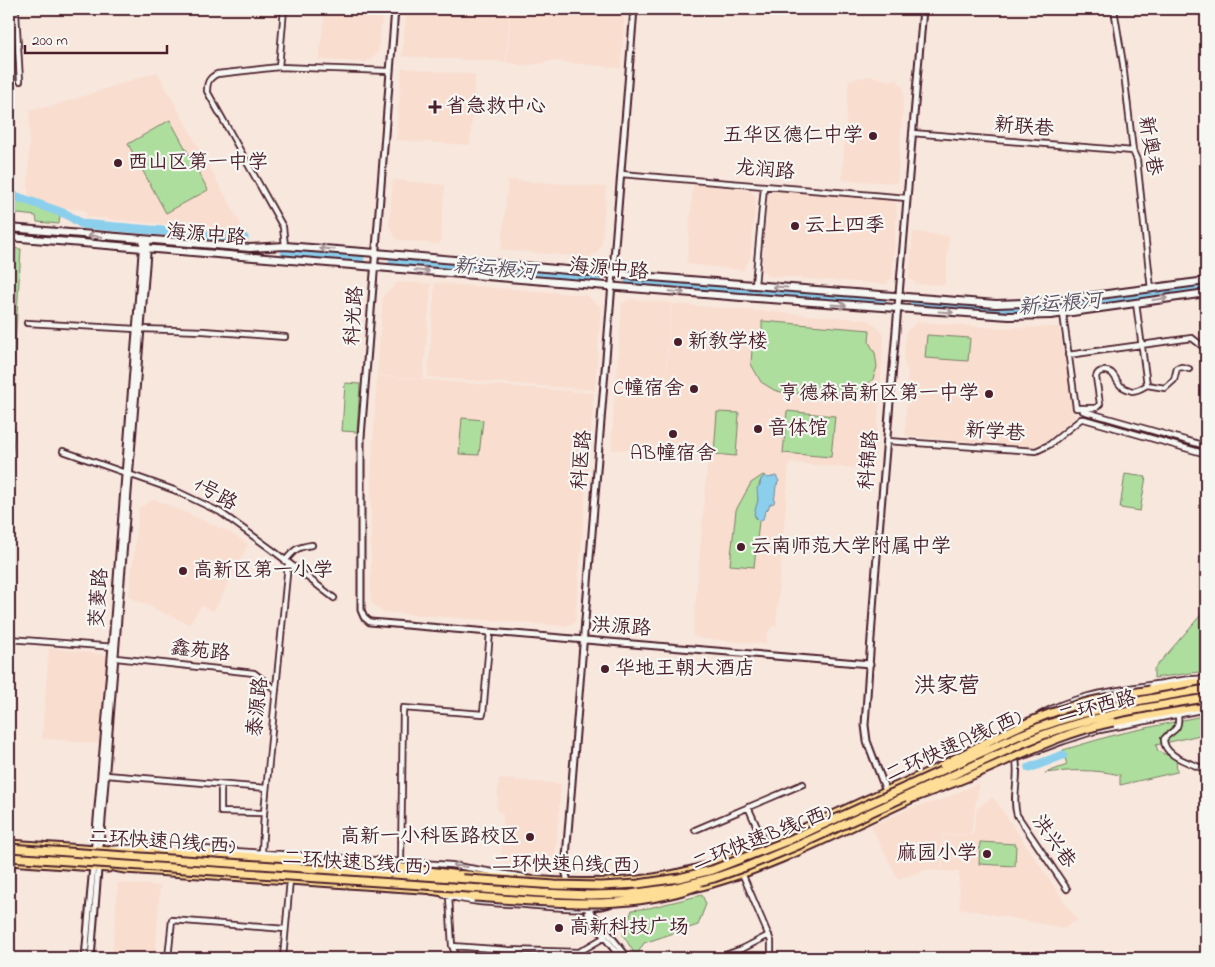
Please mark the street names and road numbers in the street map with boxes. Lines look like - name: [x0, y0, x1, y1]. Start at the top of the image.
- street label: 新联巷: [993, 111, 1056, 145]
- street label: 新奥巷: [1130, 114, 1168, 179]
- street label: 龙润路: [734, 154, 797, 188]
- street label: 海源中路: [165, 218, 248, 254]
- street label: 海源中路: [568, 252, 651, 288]
- street label: 科光路: [338, 284, 372, 347]
- street label: 新学巷: [964, 416, 1027, 450]
- street label: 科医路: [566, 428, 600, 491]
- street label: 科锦路: [853, 428, 887, 491]
- street label: 1号路: [188, 471, 243, 519]
- street label: 茭菱路: [83, 566, 117, 629]
- street label: 洪源路: [590, 611, 653, 645]
- street label: 鑫苑路: [169, 634, 232, 670]
- street label: 泰源路: [241, 675, 277, 738]
- street label: 二环西路: [1055, 684, 1140, 732]
- street label: 二环快速A线(西): [881, 704, 1027, 790]
- street label: 二环快速B线(西): [688, 799, 836, 879]
- street label: 洪兴巷: [1024, 809, 1083, 876]
- street label: 二环快速A线(西): [88, 823, 236, 863]
- street label: 二环快速B线(西): [281, 844, 431, 884]
- street label: 二环快速A线(西): [491, 850, 639, 882]

